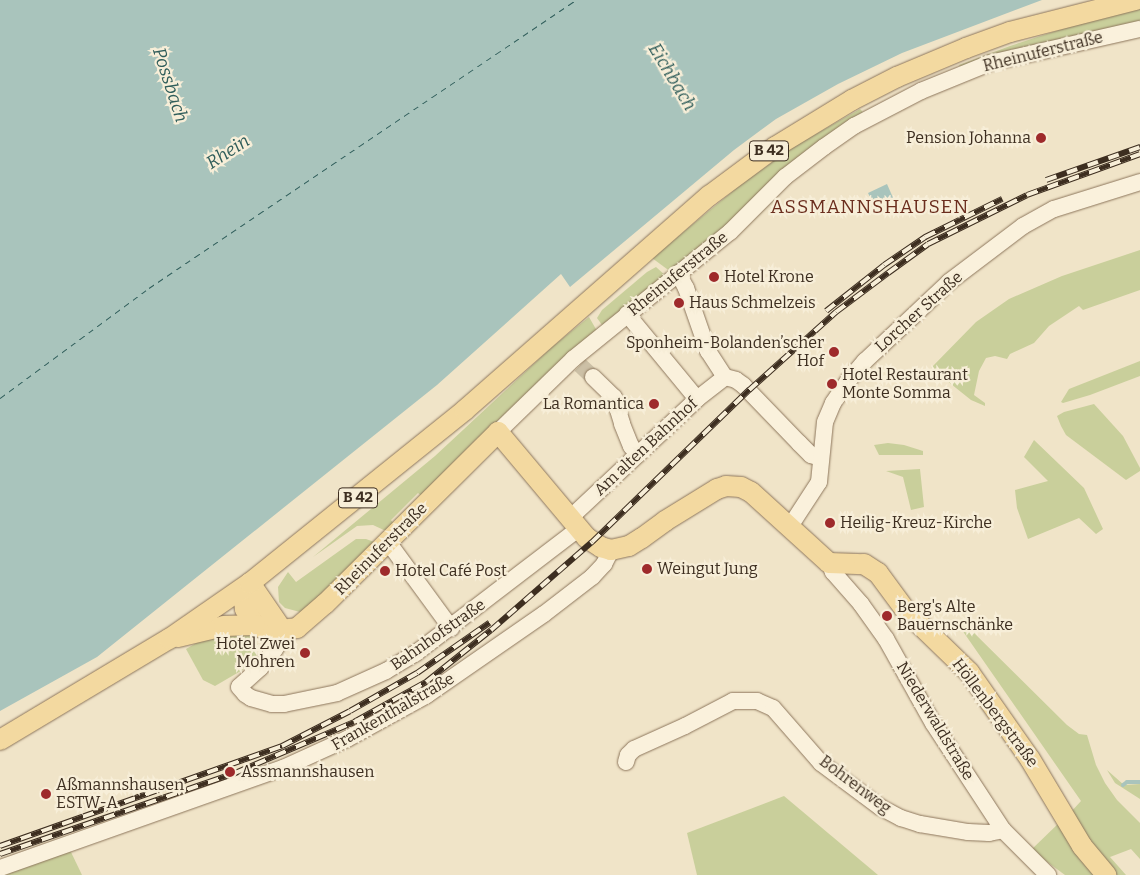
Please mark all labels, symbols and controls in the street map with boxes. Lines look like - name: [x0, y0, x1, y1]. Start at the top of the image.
- street label: Rheinuferstraße: [981, 28, 1105, 76]
- water label: Eichbach: [644, 39, 700, 115]
- water label: Possbach: [148, 45, 192, 125]
- place label: Pension Johanna: [906, 128, 1031, 148]
- water label: Rhein: [202, 130, 254, 174]
- marker: Pension Johanna: [1035, 132, 1047, 144]
- road number: B 42: [749, 138, 789, 164]
- district label: ASSMANNSHAUSEN: [769, 196, 971, 218]
- street label: Rheinuferstraße: [624, 228, 732, 320]
- place label: Hotel Krone: [724, 267, 814, 287]
- street label: Lorcher Straße: [871, 268, 967, 356]
- marker: Hotel Krone: [708, 271, 720, 283]
- place label: Haus Schmelzeis: [689, 293, 816, 313]
- marker: Haus Schmelzeis: [673, 297, 685, 309]
- place label: Sponheim-Bolanden’scher Hof: [626, 333, 824, 371]
- marker: Sponheim-Bolanden’scher Hof: [828, 346, 840, 358]
- place label: Hotel Restaurant Monte Somma: [842, 365, 968, 403]
- marker: Hotel Restaurant Monte Somma: [826, 378, 838, 390]
- place label: La Romantica: [543, 394, 644, 414]
- street label: Am alten Bahnhof: [590, 394, 702, 500]
- marker: La Romantica: [648, 398, 660, 410]
- road number: B 42: [338, 486, 378, 510]
- street label: Rheinuferstraße: [331, 499, 431, 599]
- place label: Heilig-Kreuz-Kirche: [840, 513, 992, 533]
- marker: Heilig-Kreuz-Kirche: [824, 517, 836, 529]
- place label: Weingut Jung: [657, 559, 758, 579]
- place label: Hotel Café Post: [395, 561, 507, 581]
- marker: Weingut Jung: [641, 563, 653, 575]
- marker: Hotel Café Post: [379, 565, 391, 577]
- street label: Bahnhofstraße: [387, 595, 489, 675]
- place label: Berg's Alte Bauernschänke: [897, 597, 1013, 635]
- marker: Berg's Alte Bauernschänke: [881, 610, 893, 622]
- place label: Hotel Zwei Mohren: [216, 634, 295, 672]
- marker: Hotel Zwei Mohren: [299, 647, 311, 659]
- street label: Höllenbergstraße: [948, 655, 1042, 771]
- street label: Niederwaldstraße: [892, 658, 978, 784]
- street label: Frankenthalstraße: [328, 669, 458, 755]
- street label: Bohrenweg: [815, 752, 895, 818]
- place label: Assmannshausen: [241, 762, 374, 782]
- marker: Assmannshausen: [223, 765, 237, 779]
- place label: Aßmannshausen ESTW-A: [56, 775, 184, 813]
- marker: Aßmannshausen ESTW-A: [40, 788, 52, 800]

